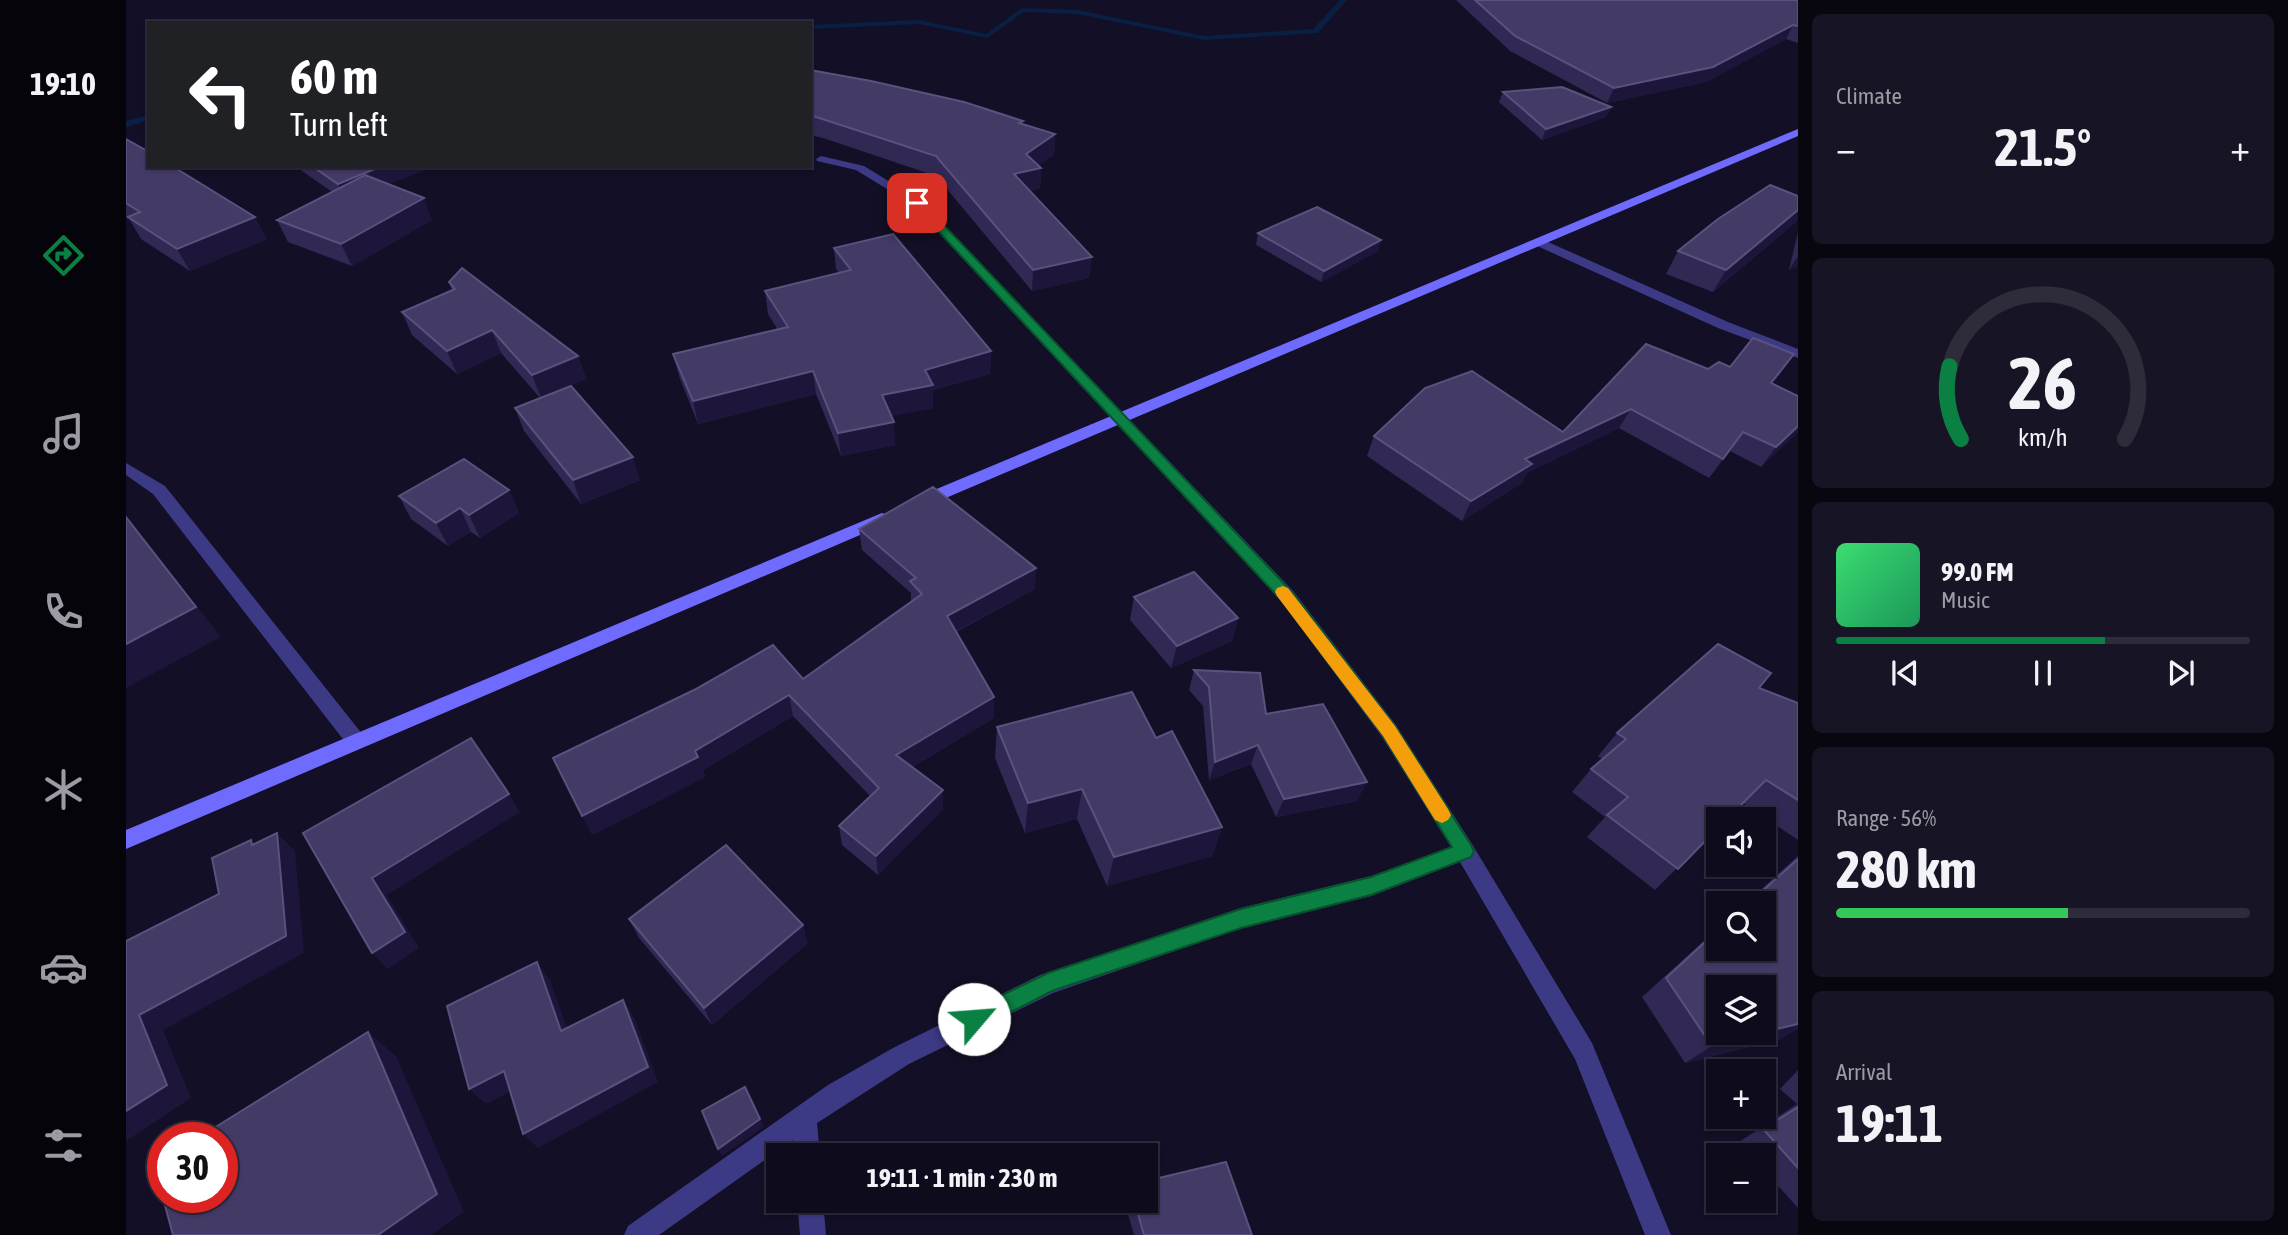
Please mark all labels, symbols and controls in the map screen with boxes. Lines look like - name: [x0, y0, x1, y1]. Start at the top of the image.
- text: 60 m: [290, 48, 378, 104]
- icon: left: [175, 49, 266, 140]
- text: 19:10: [30, 65, 96, 102]
- text: Climate: [1836, 83, 1902, 109]
- text: Turn left: [290, 106, 388, 143]
- text: 21.5°: [1995, 117, 2091, 177]
- text: −: [1836, 126, 1856, 169]
- text: +: [2230, 126, 2250, 169]
- pin: [887, 173, 947, 233]
- icon: arrive: [898, 184, 936, 222]
- icon: directions: [39, 231, 88, 280]
- text: 26: [2009, 342, 2077, 425]
- icon: music: [39, 409, 88, 458]
- text: km/h: [2018, 423, 2068, 451]
- text: 99.0 FM: [1941, 557, 2014, 587]
- icon: phone: [39, 587, 88, 636]
- text: Music: [1941, 587, 1989, 613]
- icon: previous: [1886, 654, 1924, 692]
- icon: pause: [2024, 654, 2062, 692]
- icon: next: [2162, 654, 2200, 692]
- icon: climate: [39, 765, 88, 814]
- text: Range · 56%: [1836, 805, 1936, 831]
- map controls: [1706, 807, 1776, 1213]
- button: sound: [1706, 807, 1776, 877]
- text: 280 km: [1836, 839, 1977, 899]
- button: search: [1706, 891, 1776, 961]
- icon: car: [39, 943, 88, 992]
- button: layers: [1706, 975, 1776, 1045]
- position arrow: [937, 982, 1011, 1056]
- button: +: [1706, 1059, 1776, 1129]
- text: Arrival: [1836, 1059, 1892, 1085]
- text: 19:11: [1836, 1093, 1943, 1153]
- icon: filters: [39, 1121, 88, 1170]
- speed limit sign: 30: [147, 1122, 238, 1213]
- button: −: [1706, 1143, 1776, 1213]
- text: 19:11 · 1 min · 230 m: [867, 1163, 1057, 1193]

